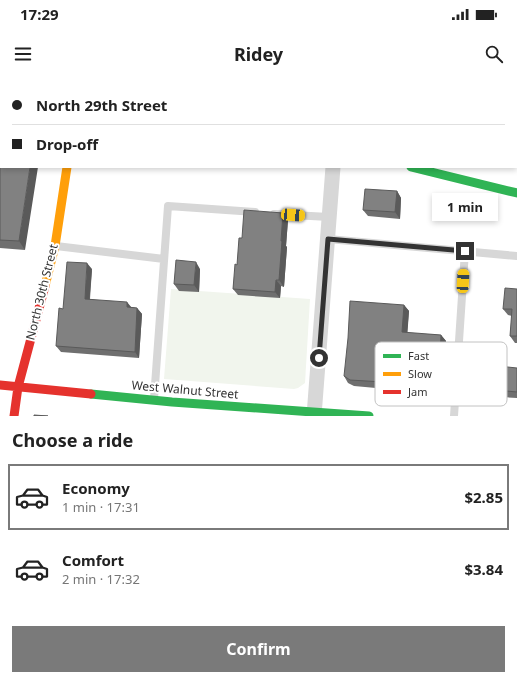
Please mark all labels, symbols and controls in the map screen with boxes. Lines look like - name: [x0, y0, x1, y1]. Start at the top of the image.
- text: 17:29: [20, 4, 59, 24]
- text: Ridey: [234, 42, 283, 66]
- icon: menu: [12, 43, 34, 65]
- icon: search: [483, 43, 505, 65]
- text: North 29th Street: [36, 95, 167, 115]
- text: Drop-off: [36, 134, 98, 154]
- callout: 1 min: [432, 193, 498, 221]
- text: 1 min: [447, 198, 483, 216]
- car: [281, 208, 305, 222]
- street label: North 30th Street: [21, 241, 62, 342]
- route end: [456, 242, 474, 260]
- car: [456, 269, 470, 293]
- legend: [375, 342, 507, 406]
- text: Fast: [408, 348, 429, 363]
- route start: [310, 349, 328, 367]
- text: Slow: [408, 366, 432, 381]
- street label: West Walnut Street: [131, 376, 240, 403]
- text: Jam: [407, 384, 427, 399]
- text: Choose a ride: [12, 428, 133, 452]
- text: Economy: [62, 478, 130, 498]
- icon: car: [14, 479, 50, 515]
- text: $2.85: [464, 487, 503, 507]
- text: 1 min · 17:31: [62, 498, 140, 516]
- text: Comfort: [62, 550, 124, 570]
- icon: car: [14, 551, 50, 587]
- text: $3.84: [464, 559, 503, 579]
- text: 2 min · 17:32: [62, 570, 140, 588]
- button: Confirm: [12, 626, 505, 672]

